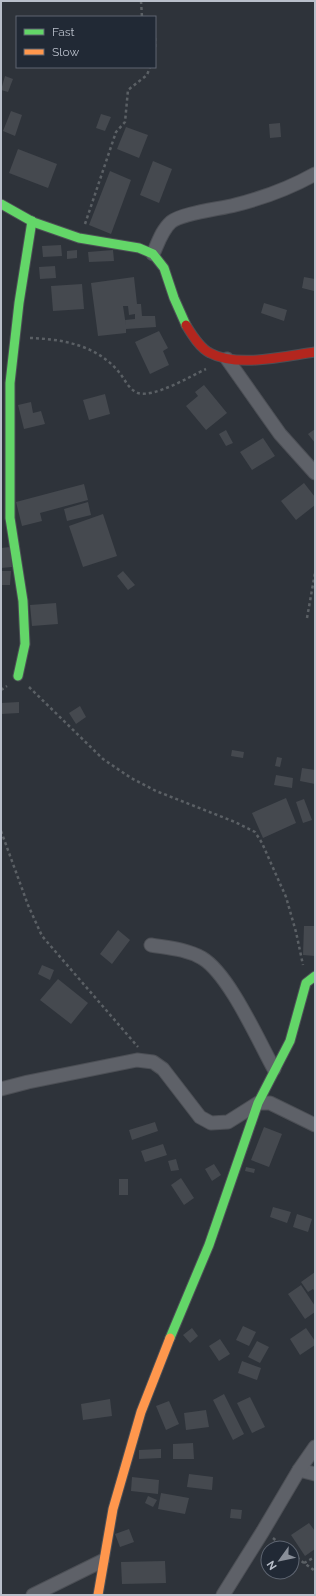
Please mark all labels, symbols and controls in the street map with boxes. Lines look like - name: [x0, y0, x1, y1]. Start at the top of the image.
- legend: [16, 16, 156, 68]
- text: Fast: [52, 25, 75, 39]
- text: Slow: [52, 45, 79, 59]
- north arrow: [260, 1540, 300, 1580]
- text: N: [264, 1558, 280, 1572]

